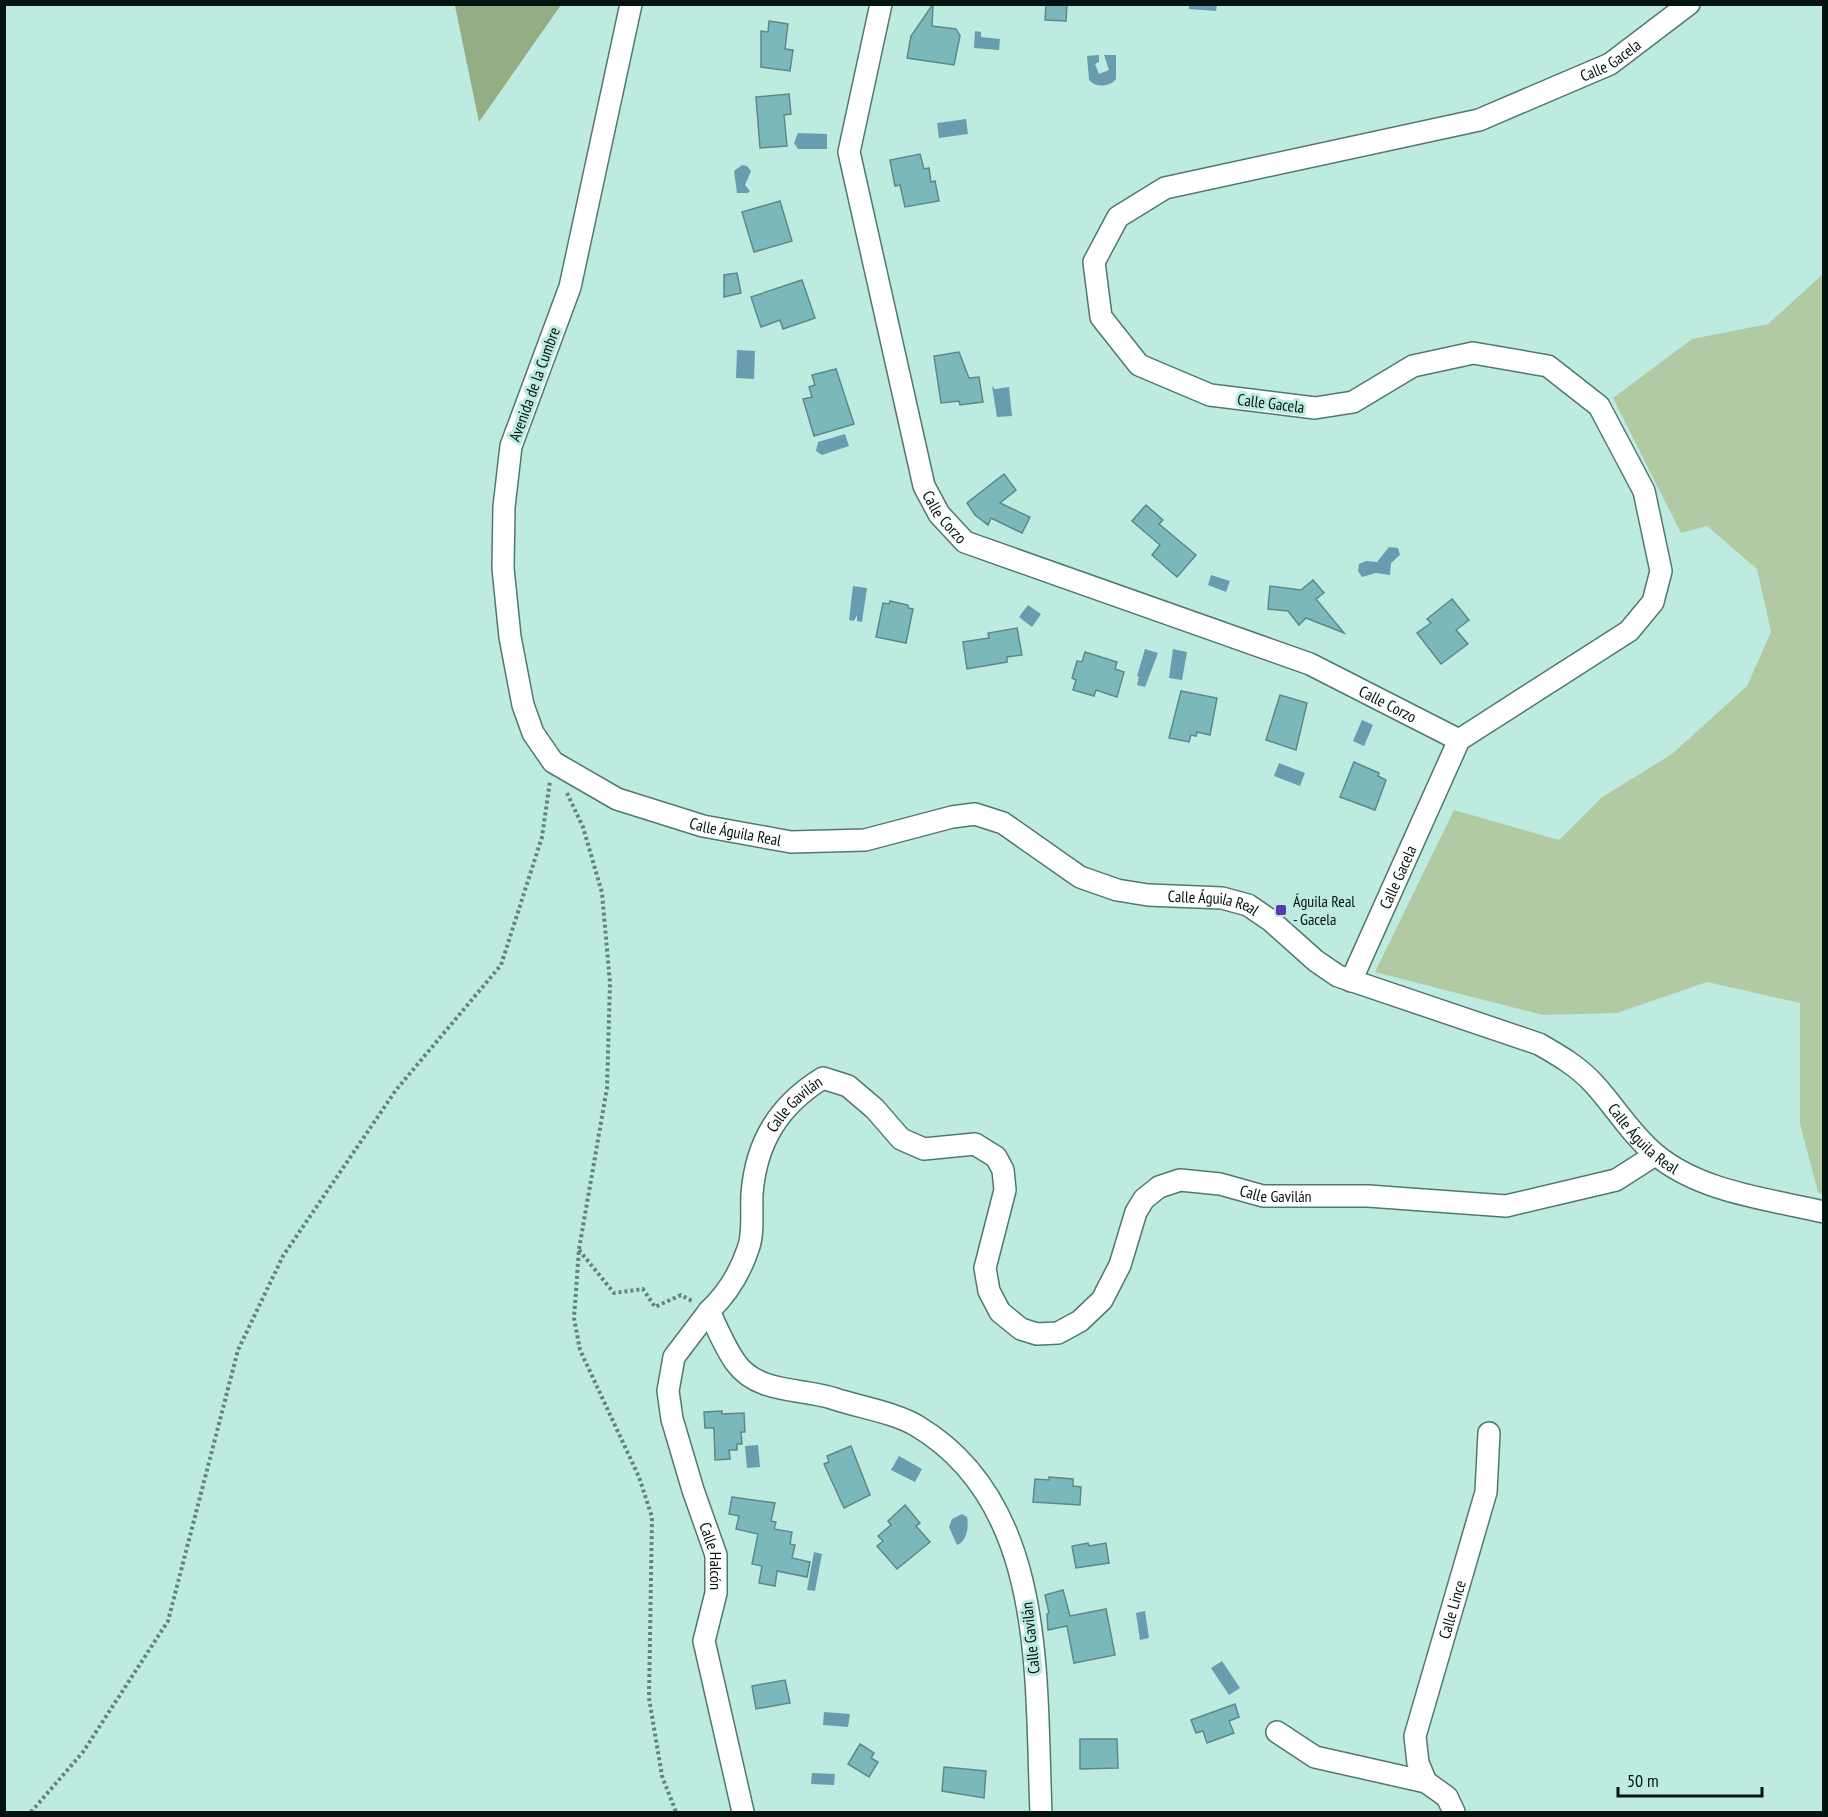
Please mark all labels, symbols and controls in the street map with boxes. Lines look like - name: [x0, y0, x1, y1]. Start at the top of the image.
- street label: Calle Gacela: [1577, 34, 1645, 86]
- street label: Avenida de la Cumbre: [504, 324, 564, 444]
- street label: Calle Gacela: [1236, 389, 1306, 417]
- street label: Calle Corzo: [918, 487, 971, 548]
- street label: Calle Corzo: [1356, 681, 1420, 727]
- street label: Calle Águila Real: [687, 812, 783, 850]
- street label: Calle Gacela: [1375, 842, 1421, 912]
- street label: Calle Águila Real: [1167, 886, 1263, 920]
- place label: Águila Real - Gacela: [1293, 891, 1355, 929]
- marker: Águila Real - Gacela: [1274, 903, 1288, 917]
- street label: Calle Gavilán: [762, 1071, 826, 1136]
- street label: Calle Águila Real: [1604, 1099, 1683, 1178]
- street label: Calle Gavilán: [1238, 1180, 1312, 1206]
- street label: Calle Halcón: [695, 1519, 726, 1590]
- street label: Calle Lince: [1434, 1578, 1470, 1641]
- street label: Calle Gavilán: [1016, 1601, 1044, 1675]
- scale bar: [1618, 1760, 1762, 1798]
- text: 50 m: [1627, 1769, 1659, 1792]

